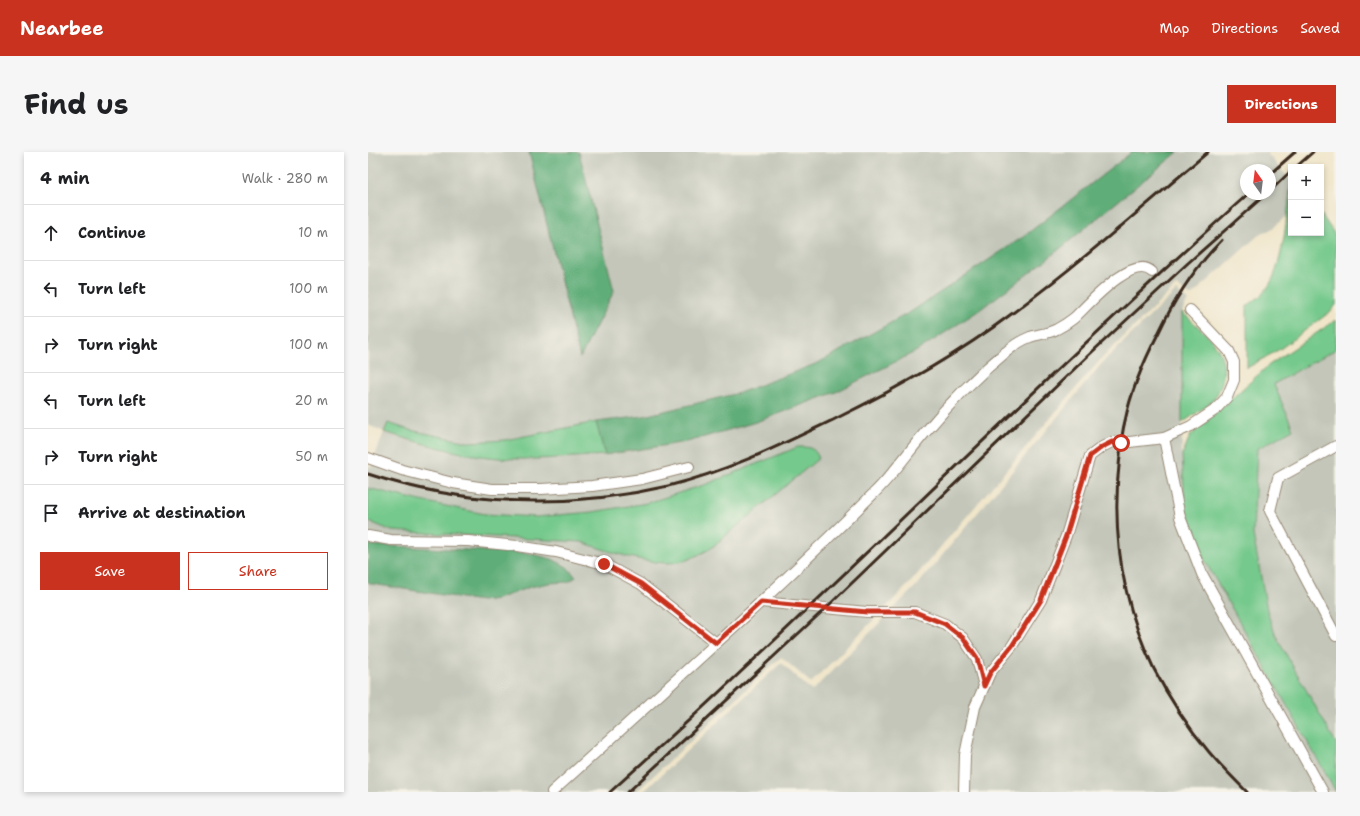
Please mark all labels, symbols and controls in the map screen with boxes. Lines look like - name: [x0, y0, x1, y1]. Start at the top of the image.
- text: Nearbee: [20, 16, 104, 41]
- text: Map: [1160, 19, 1190, 37]
- text: Directions: [1212, 19, 1278, 37]
- text: Saved: [1300, 19, 1340, 37]
- text: Find us: [24, 85, 129, 123]
- button: Directions: [1227, 85, 1336, 123]
- north arrow: [1240, 164, 1276, 200]
- map controls: [1288, 164, 1324, 236]
- button: +: [1288, 164, 1324, 200]
- text: 4 min: [40, 167, 90, 189]
- text: Walk · 280 m: [242, 170, 328, 187]
- button: −: [1288, 200, 1324, 236]
- icon: ahead: [40, 222, 62, 244]
- text: Continue: [78, 223, 146, 243]
- text: 10 m: [298, 224, 328, 241]
- icon: left: [40, 278, 62, 300]
- text: Turn left: [78, 279, 146, 299]
- text: 100 m: [289, 280, 328, 297]
- icon: right: [40, 334, 62, 356]
- text: Turn right: [78, 335, 158, 355]
- text: 100 m: [289, 336, 328, 353]
- icon: left: [40, 390, 62, 412]
- text: Turn left: [78, 391, 146, 411]
- text: 20 m: [295, 392, 328, 409]
- route start: [1112, 434, 1130, 452]
- icon: right: [40, 446, 62, 468]
- text: Turn right: [78, 447, 158, 467]
- text: 50 m: [295, 448, 328, 465]
- icon: arrive: [40, 502, 62, 524]
- text: Arrive at destination: [78, 503, 246, 523]
- button: Save: [40, 552, 180, 590]
- button: Share: [188, 552, 328, 590]
- route end: [595, 555, 613, 573]

